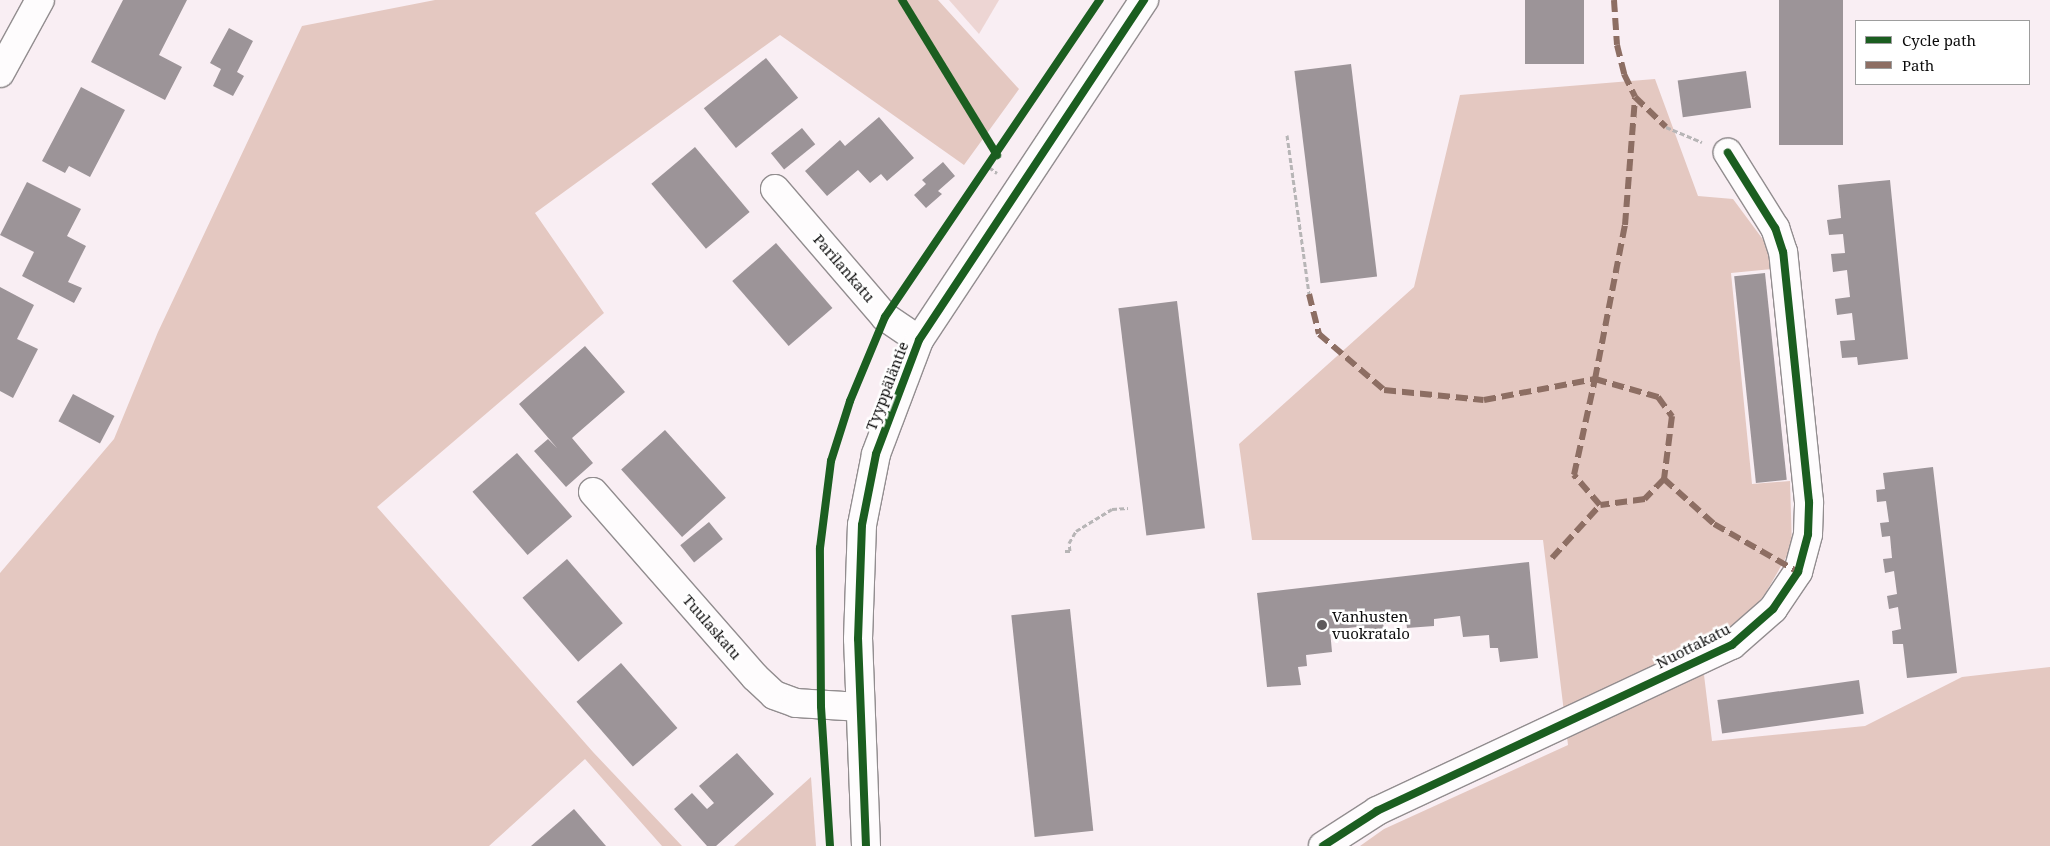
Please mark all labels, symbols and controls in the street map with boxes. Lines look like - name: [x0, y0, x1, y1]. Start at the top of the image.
- legend: [1855, 20, 2030, 85]
- text: Cycle path: [1902, 30, 1976, 50]
- text: Path: [1902, 55, 1934, 75]
- street label: Parilankatu: [810, 230, 878, 306]
- street label: Tyyppäläntie: [862, 339, 912, 433]
- street label: Tuulaskatu: [679, 591, 745, 663]
- place label: Vanhusten vuokratalo: [1332, 607, 1410, 642]
- marker: Vanhusten vuokratalo: [1316, 619, 1328, 631]
- street label: Nuottakatu: [1653, 620, 1733, 672]

